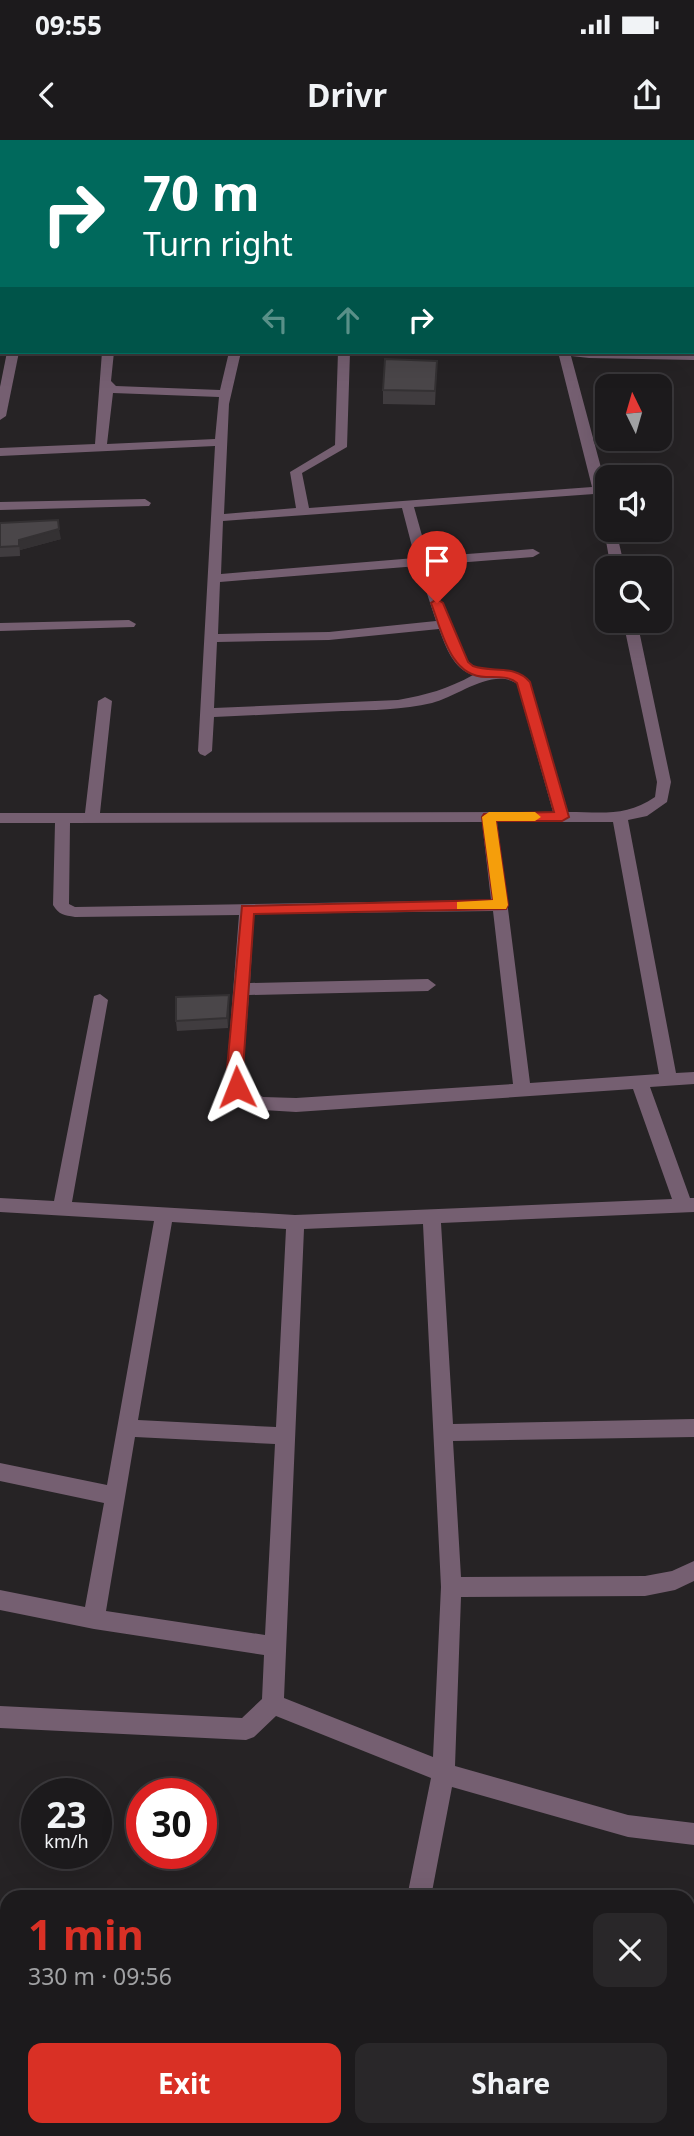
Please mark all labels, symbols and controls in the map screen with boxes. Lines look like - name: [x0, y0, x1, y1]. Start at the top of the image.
- text: 09:55: [35, 7, 102, 43]
- text: Drivr: [307, 73, 387, 116]
- icon: back: [28, 76, 66, 114]
- icon: share: [628, 76, 666, 114]
- text: 70 m: [143, 159, 260, 225]
- icon: right: [28, 168, 119, 259]
- text: Turn right: [143, 222, 293, 265]
- icon: left: [256, 301, 294, 339]
- icon: ahead: [329, 301, 367, 339]
- icon: right: [402, 301, 440, 339]
- north arrow: [595, 374, 672, 452]
- map controls: [595, 374, 672, 633]
- button: sound: [595, 465, 672, 542]
- pin: [407, 531, 467, 603]
- icon: arrive: [418, 542, 456, 580]
- button: search: [595, 556, 672, 633]
- position arrow: [200, 1050, 274, 1124]
- speed limit sign: 30: [126, 1778, 217, 1869]
- text: 23: [46, 1791, 87, 1838]
- text: km/h: [44, 1829, 89, 1853]
- text: 1 min: [28, 1905, 144, 1962]
- button: close: [593, 1913, 667, 1987]
- text: 330 m · 09:56: [28, 1960, 172, 1992]
- button: Exit: [28, 2043, 341, 2123]
- button: Share: [355, 2043, 667, 2123]

